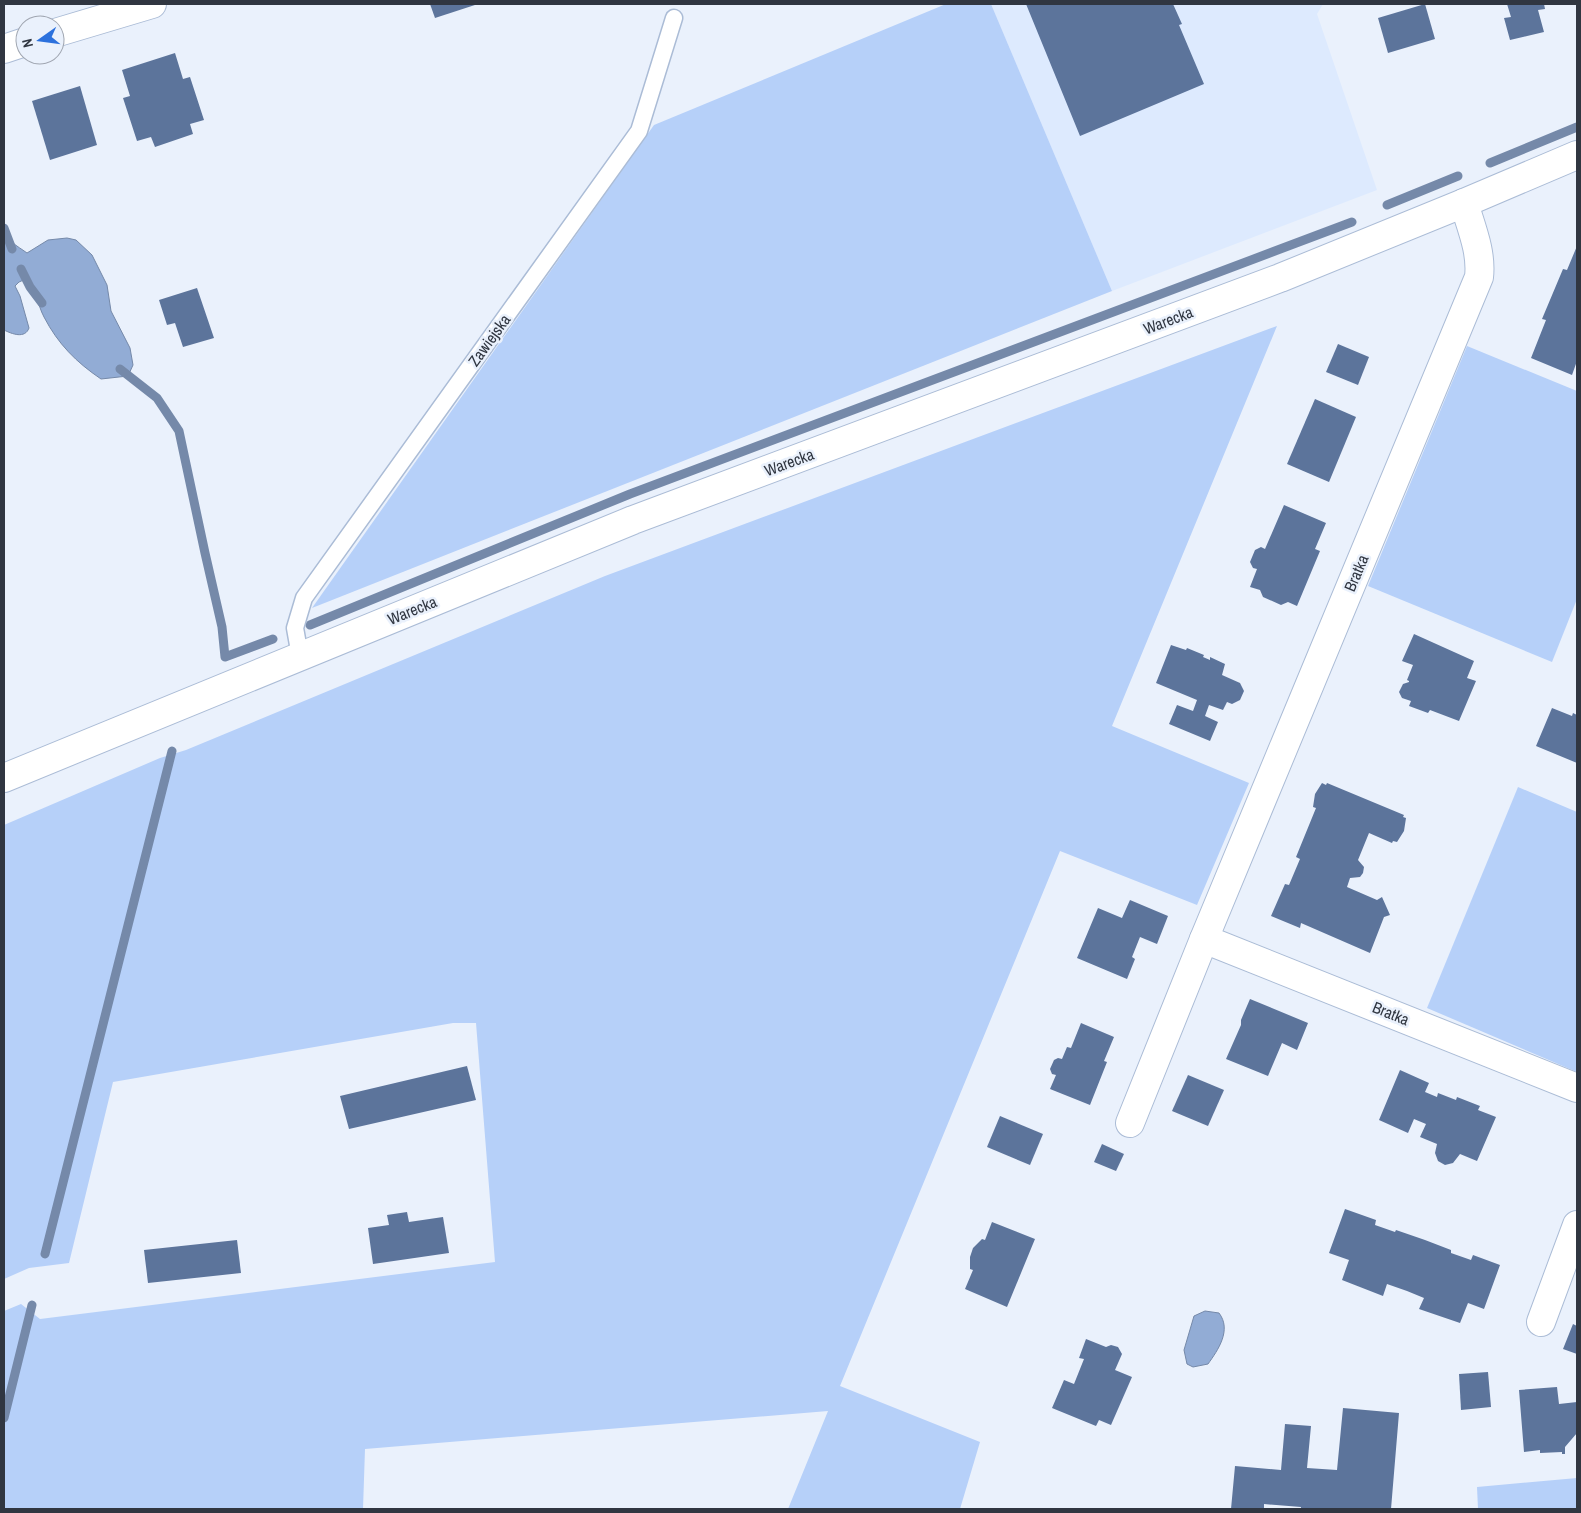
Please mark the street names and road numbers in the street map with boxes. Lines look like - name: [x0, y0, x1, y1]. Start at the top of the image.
- street label: Warecka: [1140, 300, 1197, 339]
- street label: Zawiejska: [463, 309, 516, 370]
- street label: Warecka: [761, 443, 818, 481]
- street label: Bratka: [1338, 551, 1374, 595]
- street label: Warecka: [384, 590, 441, 630]
- street label: Bratka: [1369, 996, 1413, 1031]

